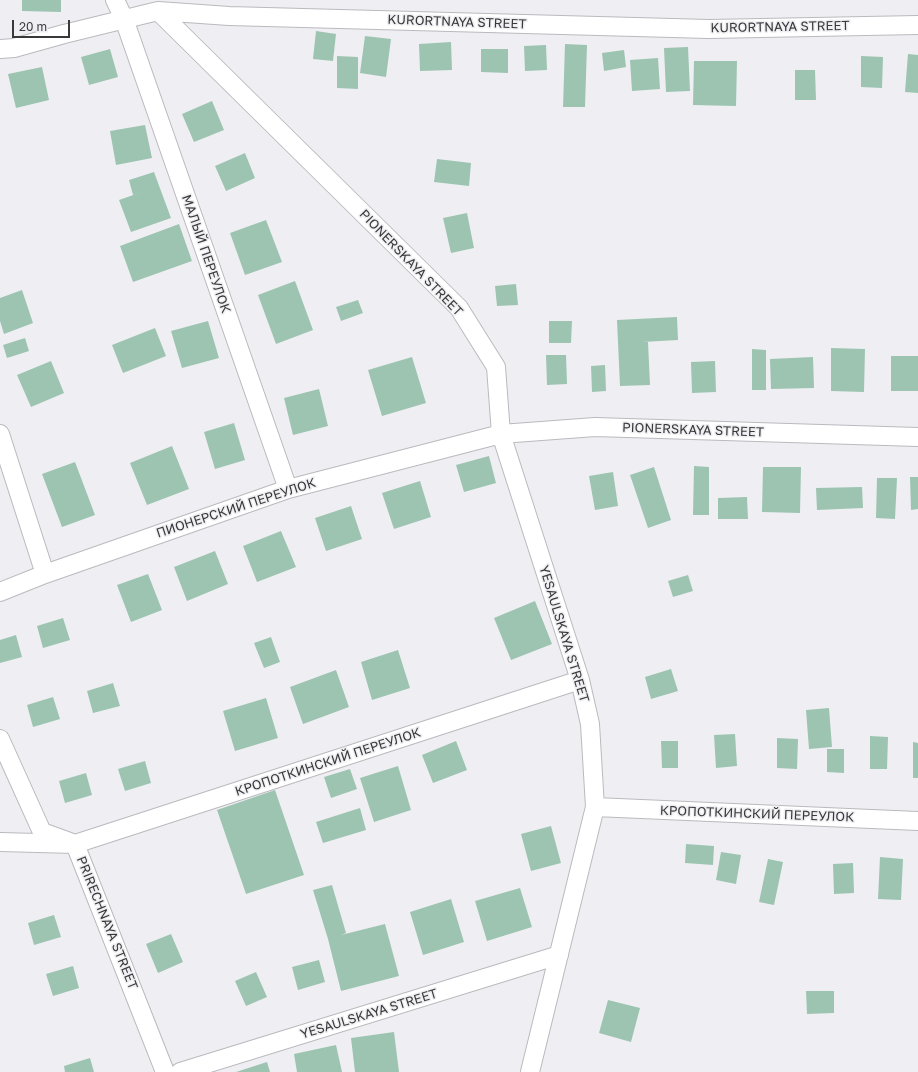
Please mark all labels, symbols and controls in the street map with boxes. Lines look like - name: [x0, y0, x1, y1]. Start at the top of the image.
- scale bar: [14, 12, 72, 38]
- street label: KURORTNAYA STREET: [387, 12, 527, 32]
- street label: KURORTNAYA STREET: [710, 18, 850, 36]
- text: 20 m: [19, 19, 47, 34]
- street label: МАЛЫЙ ПЕРЕУЛОК: [178, 193, 234, 315]
- street label: PIONERSKAYA STREET: [356, 207, 466, 319]
- street label: PIONERSKAYA STREET: [622, 420, 764, 440]
- street label: ПИОНЕРСКИЙ ПЕРЕУЛОК: [154, 475, 318, 541]
- street label: YESAULSKAYA STREET: [536, 564, 592, 704]
- street label: КРОПОТКИНСКИЙ ПЕРЕУЛОК: [233, 725, 423, 799]
- street label: КРОПОТКИНСКИЙ ПЕРЕУЛОК: [660, 803, 854, 825]
- street label: PRIRECHNAYA STREET: [73, 854, 141, 992]
- street label: YESAULSKAYA STREET: [299, 986, 439, 1042]

